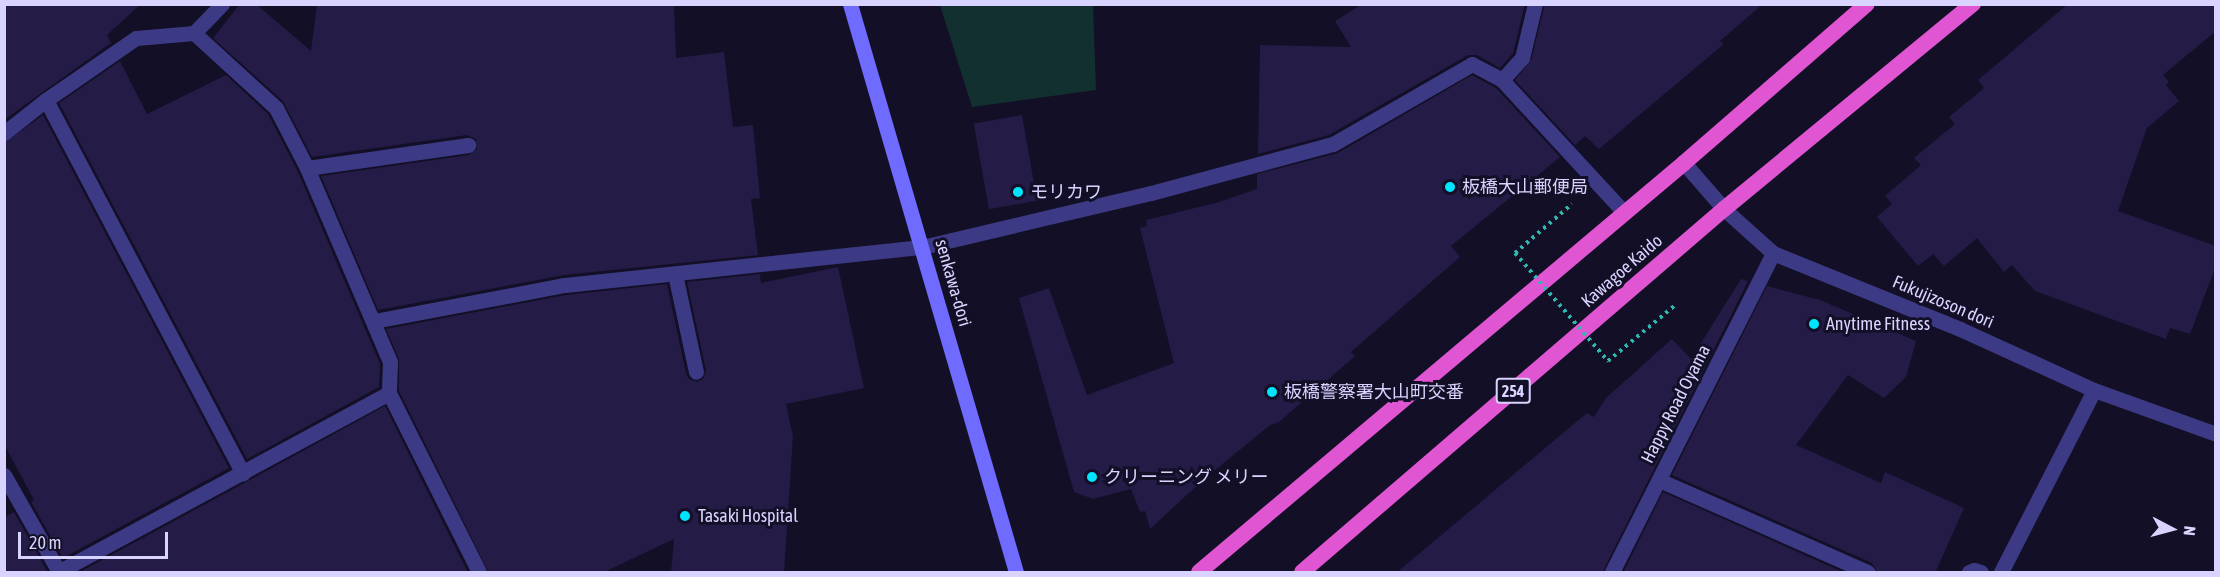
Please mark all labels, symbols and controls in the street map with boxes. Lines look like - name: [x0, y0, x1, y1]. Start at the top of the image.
- place label: 板橋大山郵便局: [1462, 176, 1588, 198]
- marker: 板橋大山郵便局: [1443, 180, 1457, 194]
- place label: モリカワ: [1030, 181, 1102, 203]
- marker: モリカワ: [1011, 185, 1025, 199]
- street label: Kawagoe Kaido: [1577, 230, 1667, 312]
- street label: senkawa-dori: [930, 237, 976, 329]
- street label: Fukujizoson dori: [1889, 271, 1997, 333]
- place label: Anytime Fitness: [1826, 313, 1930, 335]
- marker: Anytime Fitness: [1807, 317, 1821, 331]
- street label: Happy Road Oyama: [1637, 341, 1715, 467]
- road number: 254: [1495, 378, 1531, 404]
- place label: 板橋警察署大山町交番: [1284, 381, 1464, 403]
- marker: 板橋警察署大山町交番: [1265, 385, 1279, 399]
- place label: クリーニング メリー: [1104, 466, 1268, 488]
- marker: クリーニング メリー: [1085, 470, 1099, 484]
- north arrow: [2142, 499, 2202, 559]
- place label: Tasaki Hospital: [698, 505, 798, 527]
- marker: Tasaki Hospital: [676, 507, 694, 525]
- scale bar: [21, 520, 171, 558]
- text: N: [2180, 525, 2199, 537]
- text: 20 m: [29, 532, 61, 553]

